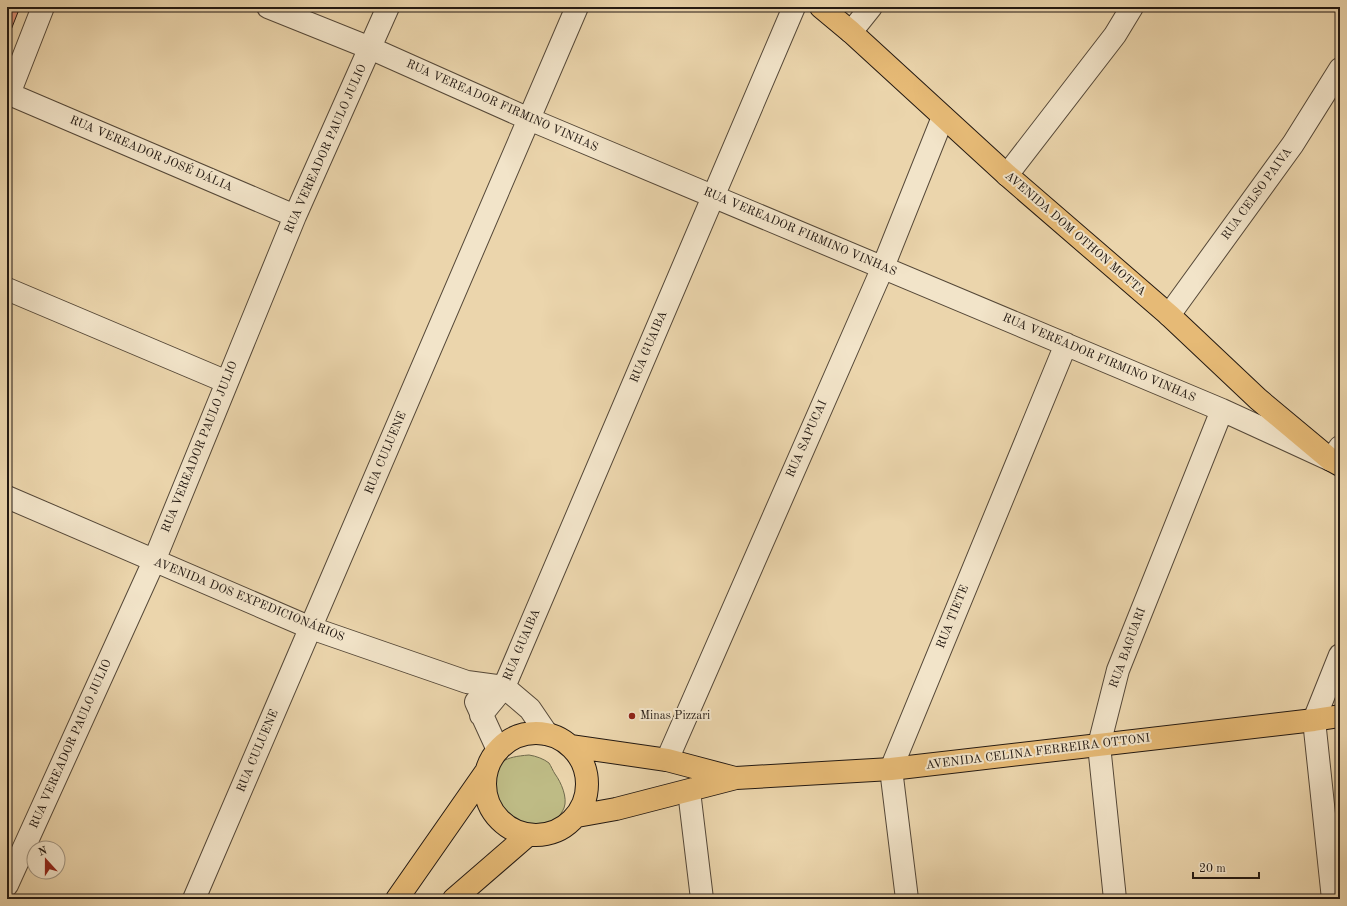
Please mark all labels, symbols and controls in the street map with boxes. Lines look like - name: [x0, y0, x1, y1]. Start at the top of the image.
- street label: RUA VEREADOR FIRMINO VINHAS: [404, 58, 600, 154]
- street label: RUA VEREADOR PAULO JULIO: [283, 63, 369, 235]
- street label: RUA VEREADOR JOSÉ DÁLIA: [68, 111, 235, 194]
- street label: RUA CELSO PAIVA: [1220, 146, 1294, 242]
- street label: AVENIDA DOM OTHON MOTTA: [1002, 170, 1148, 298]
- street label: RUA VEREADOR FIRMINO VINHAS: [702, 186, 898, 278]
- street label: RUA GUAIBA: [629, 309, 669, 385]
- street label: RUA VEREADOR FIRMINO VINHAS: [1001, 312, 1197, 404]
- street label: RUA VEREADOR PAULO JULIO: [160, 360, 240, 534]
- street label: RUA SAPUCAI: [785, 398, 830, 480]
- street label: RUA CULUENE: [363, 410, 409, 496]
- street label: AVENIDA DOS EXPEDICIONÁRIOS: [152, 553, 347, 644]
- street label: RUA TIETE: [935, 584, 971, 650]
- street label: RUA BAGUARI: [1108, 606, 1148, 690]
- street label: RUA GUAIBA: [502, 607, 542, 683]
- street label: RUA VEREADOR PAULO JULIO: [28, 658, 114, 830]
- street label: RUA CULUENE: [235, 708, 281, 794]
- place label: Minas Pizzari: [640, 710, 710, 722]
- marker: Minas Pizzari: [627, 711, 637, 721]
- street label: AVENIDA CELINA FERREIRA OTTONI: [925, 732, 1151, 772]
- north arrow: [26, 840, 66, 880]
- text: N: [37, 845, 49, 859]
- scale bar: [1193, 854, 1259, 880]
- text: 20 m: [1199, 863, 1226, 875]

